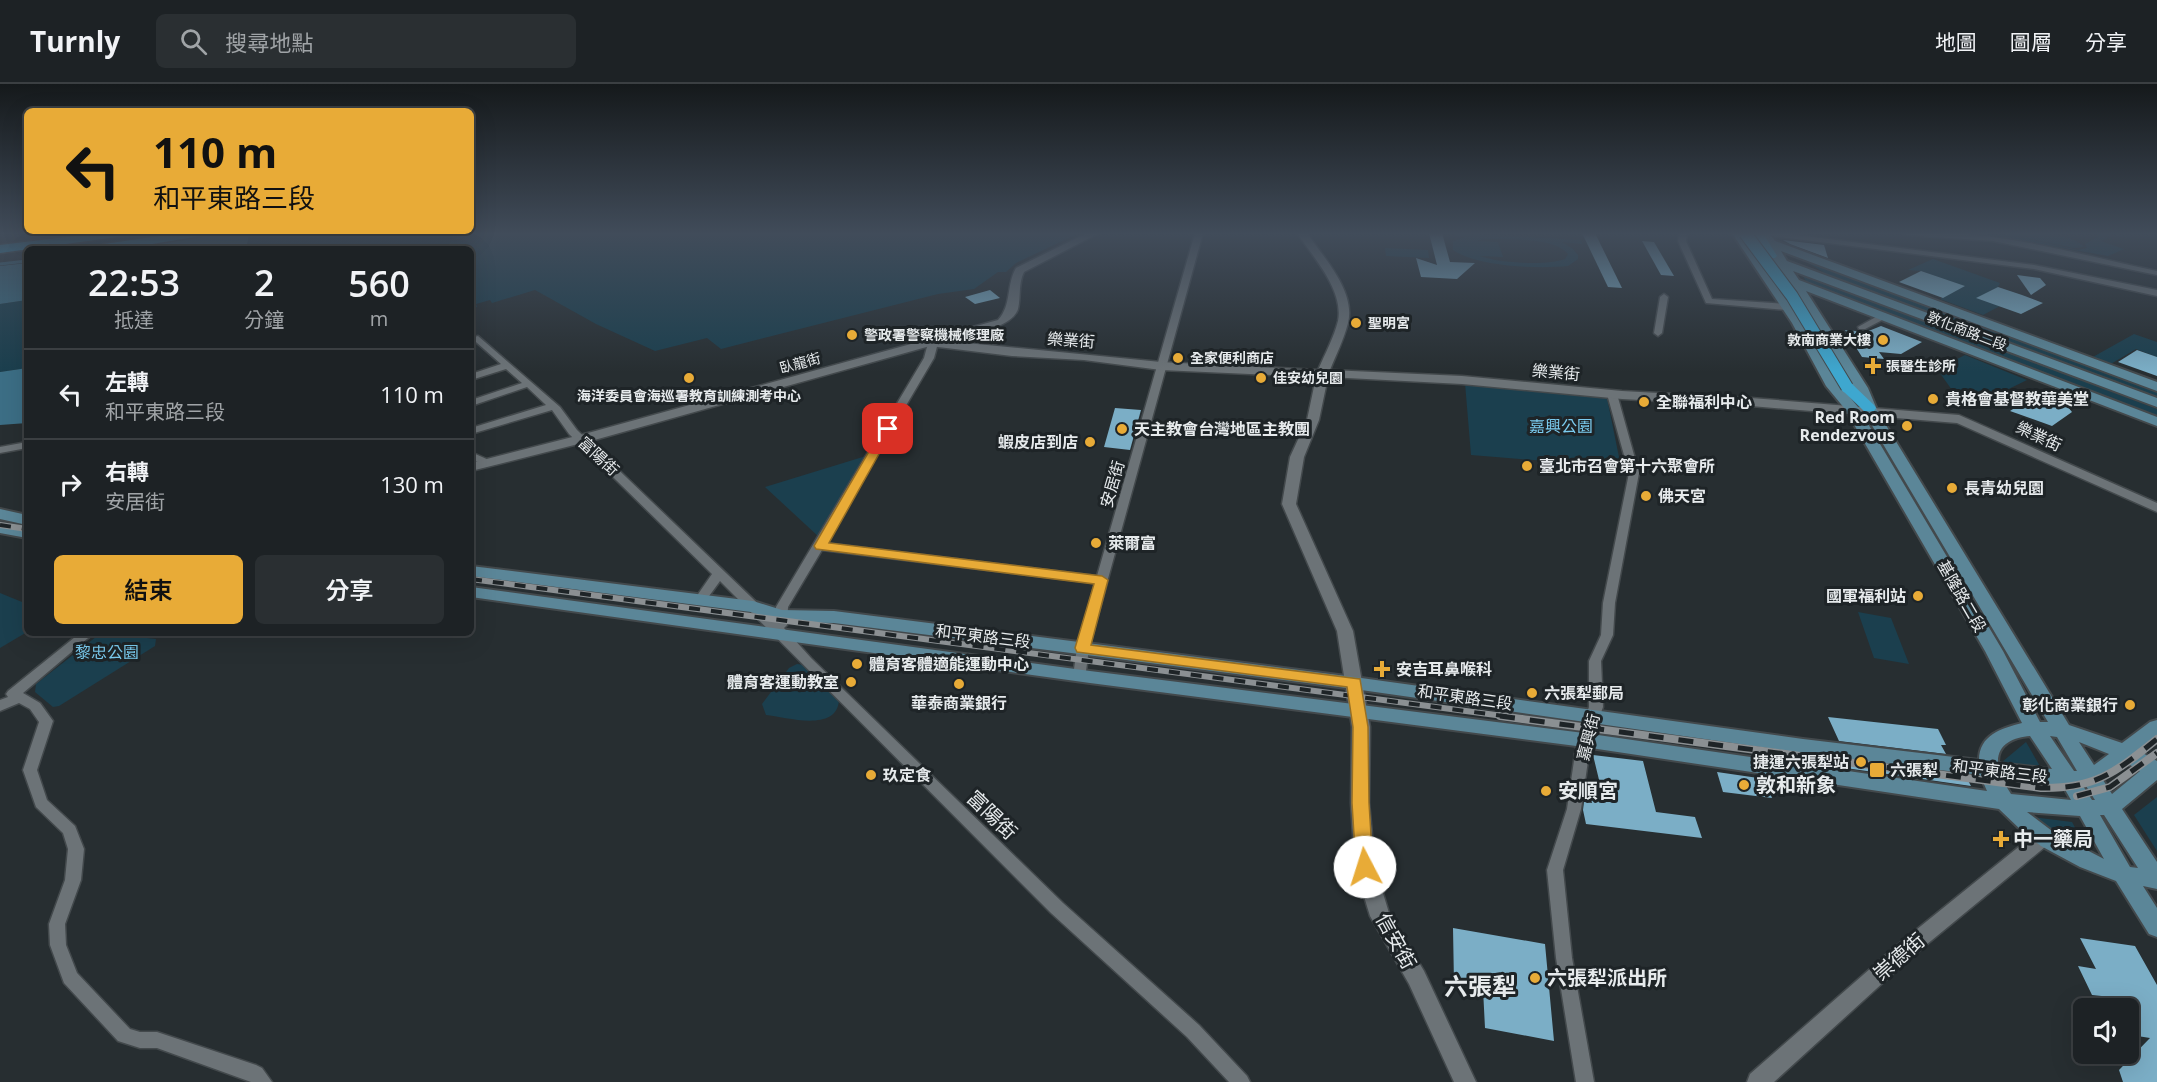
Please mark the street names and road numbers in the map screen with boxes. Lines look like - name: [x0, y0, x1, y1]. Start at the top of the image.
- street label: 敦化南路二段: [1925, 307, 2010, 354]
- street label: 樂業街: [1046, 327, 1096, 353]
- street label: 臥龍街: [777, 348, 823, 377]
- street label: 樂業街: [1531, 359, 1581, 385]
- street label: 樂業街: [2013, 416, 2065, 456]
- street label: 富陽街: [574, 432, 624, 480]
- street label: 安居街: [1095, 458, 1129, 510]
- street label: 基隆路二段: [1932, 556, 1992, 636]
- street label: 和平東路三段: [934, 619, 1032, 653]
- street label: 和平東路三段: [1416, 679, 1514, 715]
- street label: 嘉興街: [1572, 711, 1604, 763]
- street label: 和平東路三段: [1951, 754, 2049, 788]
- street label: 富陽街: [961, 784, 1023, 845]
- street label: 信安街: [1370, 908, 1423, 974]
- street label: 崇德街: [1867, 927, 1930, 986]

